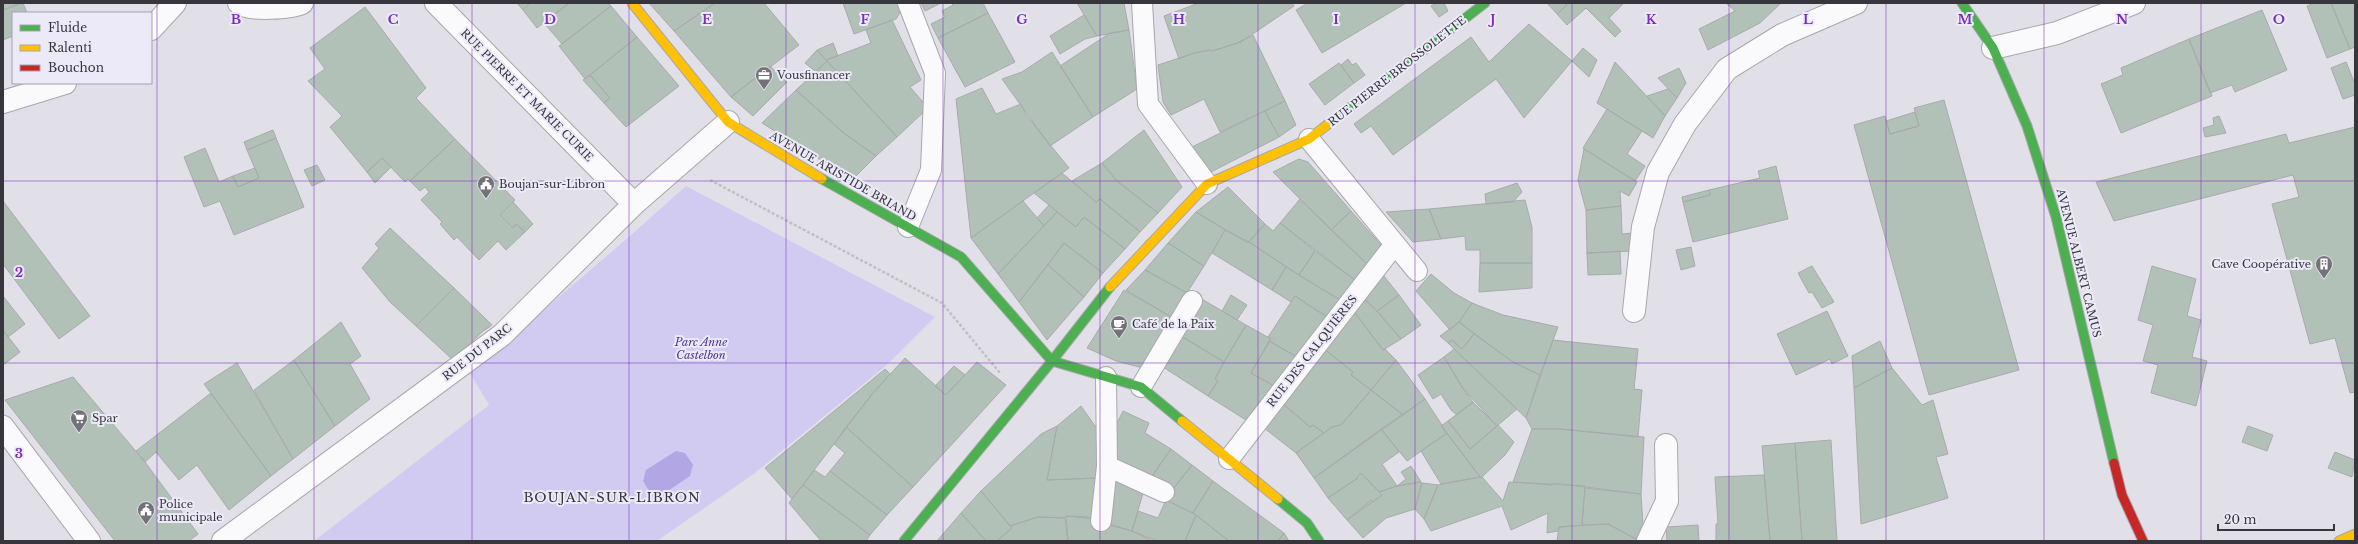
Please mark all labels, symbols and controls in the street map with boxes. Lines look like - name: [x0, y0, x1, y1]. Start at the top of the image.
- text: B: [231, 11, 241, 28]
- text: C: [388, 11, 399, 28]
- text: D: [544, 11, 556, 28]
- text: E: [702, 11, 712, 28]
- text: F: [861, 11, 870, 28]
- text: G: [1016, 11, 1028, 28]
- text: H: [1173, 11, 1185, 28]
- text: J: [1487, 11, 1496, 28]
- text: K: [1646, 11, 1657, 28]
- text: L: [1803, 11, 1813, 28]
- text: M: [1958, 11, 1973, 28]
- text: N: [2116, 11, 2128, 28]
- text: O: [2273, 11, 2285, 28]
- legend: [12, 12, 152, 84]
- street label: RUE PIERRE BROSSOLETTE: [1326, 13, 1468, 129]
- text: Fluide: [48, 20, 87, 35]
- street label: RUE PIERRE ET MARIE CURIE: [458, 26, 596, 164]
- text: Ralenti: [48, 40, 92, 55]
- text: Bouchon: [48, 60, 104, 75]
- office icon: Vousfinancer: [754, 65, 774, 90]
- place label: Vousfinancer: [776, 68, 851, 82]
- street label: AVENUE ARISTIDE BRIAND: [766, 128, 919, 224]
- public building icon: Boujan-sur-Libron: [476, 174, 496, 199]
- place label: Boujan-sur-Libron: [499, 177, 606, 191]
- street label: AVENUE ALBERT CAMUS: [2053, 186, 2104, 339]
- building icon: Cave Coopérative: [2314, 254, 2334, 279]
- place label: Cave Coopérative: [2211, 257, 2311, 271]
- text: 2: [15, 264, 23, 281]
- street label: RUE DES CALQUIÈRES: [1264, 292, 1360, 410]
- cafe icon: Café de la Paix: [1109, 314, 1129, 339]
- place label: Café de la Paix: [1132, 317, 1215, 331]
- street label: RUE DU PARC: [440, 321, 515, 383]
- park label: Parc Anne Castelbon: [674, 335, 727, 362]
- supermarket icon: Spar: [69, 408, 89, 433]
- place label: Spar: [92, 411, 119, 425]
- text: 3: [15, 445, 23, 462]
- district label: BOUJAN-SUR-LIBRON: [523, 489, 701, 506]
- place label: Police municipale: [159, 497, 223, 524]
- public building icon: Police municipale: [136, 500, 156, 525]
- scale bar: [2218, 506, 2334, 532]
- text: 20 m: [2224, 512, 2256, 527]

